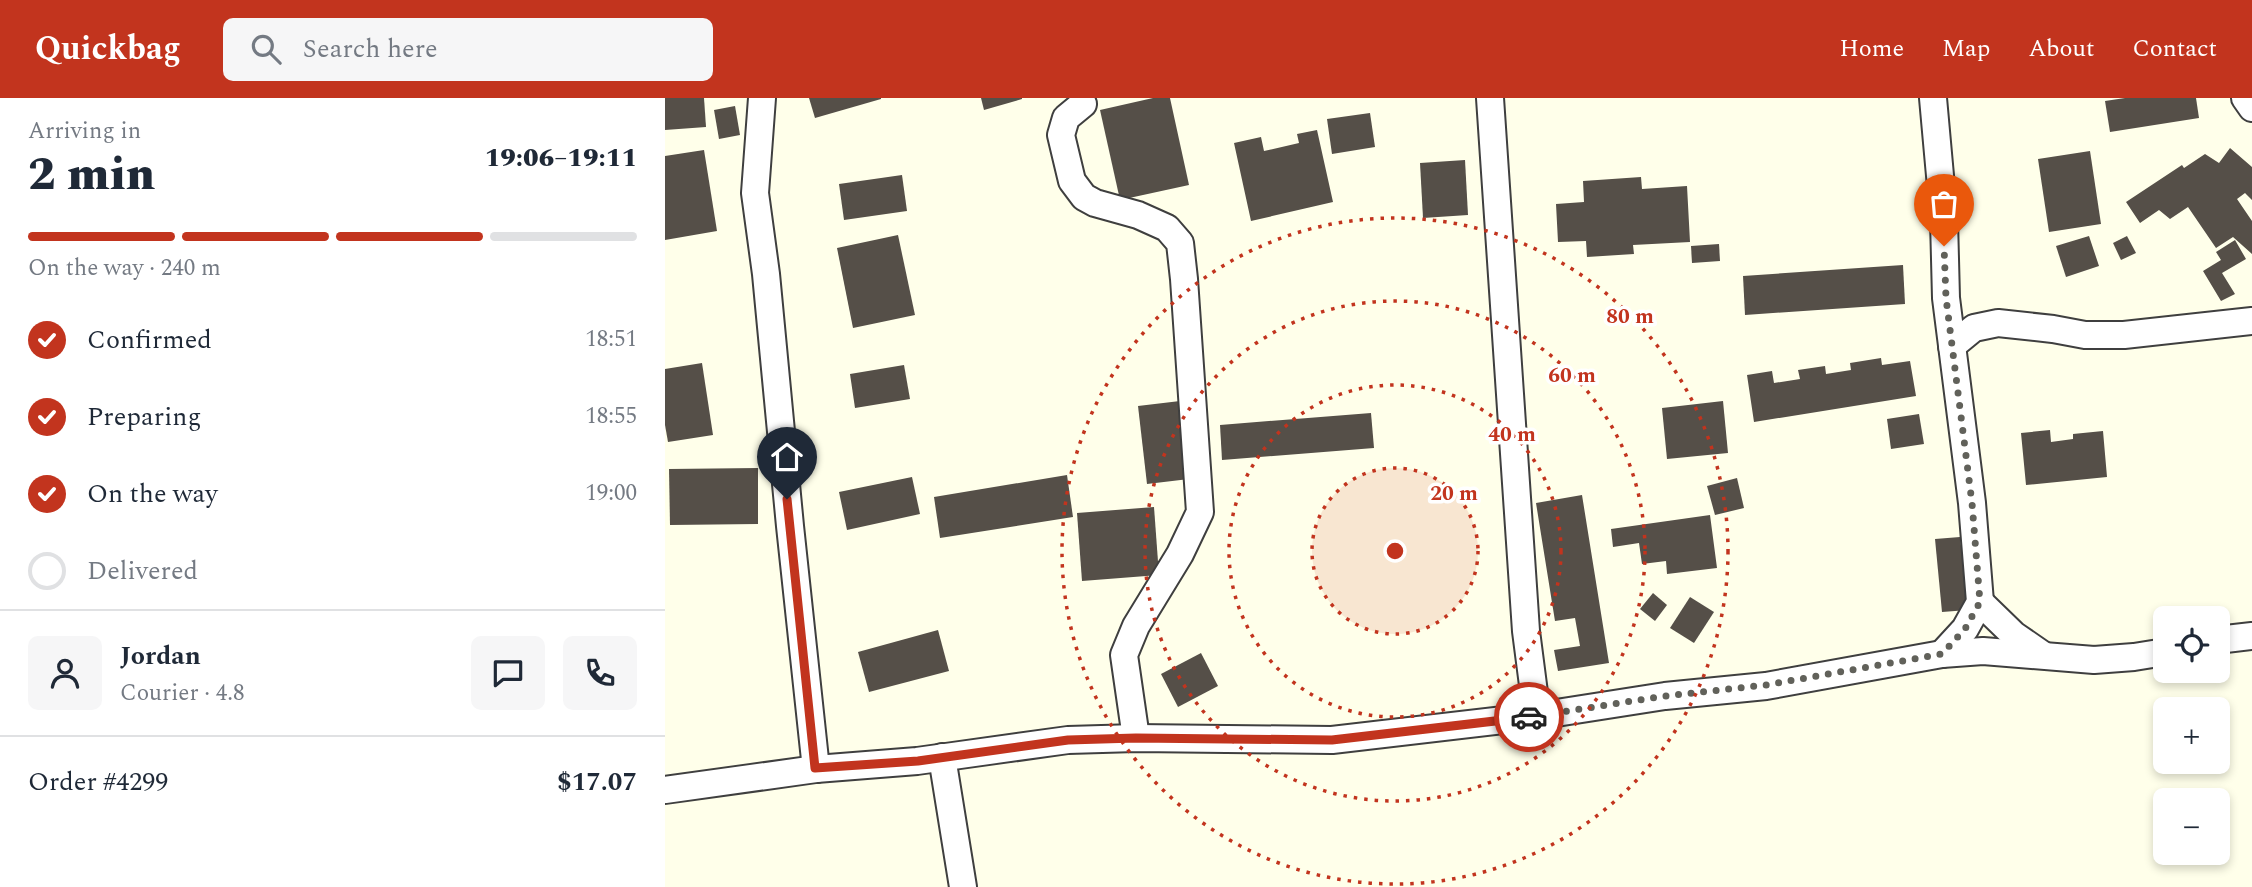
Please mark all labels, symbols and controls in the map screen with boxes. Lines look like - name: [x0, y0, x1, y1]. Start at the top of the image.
- search box: [223, 18, 713, 81]
- text: Quickbag: [35, 24, 181, 74]
- text: Search here: [303, 29, 438, 69]
- icon: search: [247, 30, 285, 68]
- text: Home: [1839, 31, 1904, 67]
- text: Map: [1942, 31, 1990, 67]
- text: About: [2028, 31, 2094, 67]
- text: Contact: [2132, 31, 2217, 67]
- text: Arriving in: [28, 114, 141, 149]
- text: 19:06–19:11: [485, 138, 637, 178]
- text: 2 min: [28, 140, 155, 210]
- pin: [1914, 174, 1974, 246]
- icon: bag: [1925, 185, 1963, 223]
- text: On the way · 240 m: [28, 251, 221, 286]
- text: 80 m: [1606, 301, 1654, 333]
- text: Confirmed: [87, 320, 212, 360]
- icon: check: [28, 321, 66, 359]
- text: 18:51: [585, 322, 637, 357]
- text: 60 m: [1548, 360, 1596, 392]
- text: Preparing: [87, 397, 201, 437]
- icon: check: [28, 398, 66, 436]
- text: 18:55: [585, 399, 637, 434]
- text: 40 m: [1488, 419, 1536, 451]
- pin: [757, 427, 817, 499]
- icon: home: [768, 438, 806, 476]
- text: On the way: [87, 474, 218, 514]
- icon: check: [28, 475, 66, 513]
- text: 19:00: [585, 476, 637, 511]
- text: 20 m: [1430, 478, 1478, 510]
- centre of rings: [1383, 539, 1407, 563]
- text: Delivered: [87, 551, 198, 591]
- map controls: [2153, 606, 2230, 865]
- button: locate: [2153, 606, 2230, 683]
- button: person: [28, 636, 102, 710]
- text: Jordan: [120, 636, 201, 676]
- button: chat: [471, 636, 545, 710]
- button: phone: [563, 636, 637, 710]
- text: Courier · 4.8: [120, 676, 245, 711]
- courier: [1494, 682, 1564, 752]
- button: +: [2153, 697, 2230, 774]
- icon: car: [1510, 698, 1548, 736]
- text: Order #4299: [28, 762, 168, 802]
- text: $17.07: [557, 762, 637, 802]
- button: −: [2153, 788, 2230, 865]

